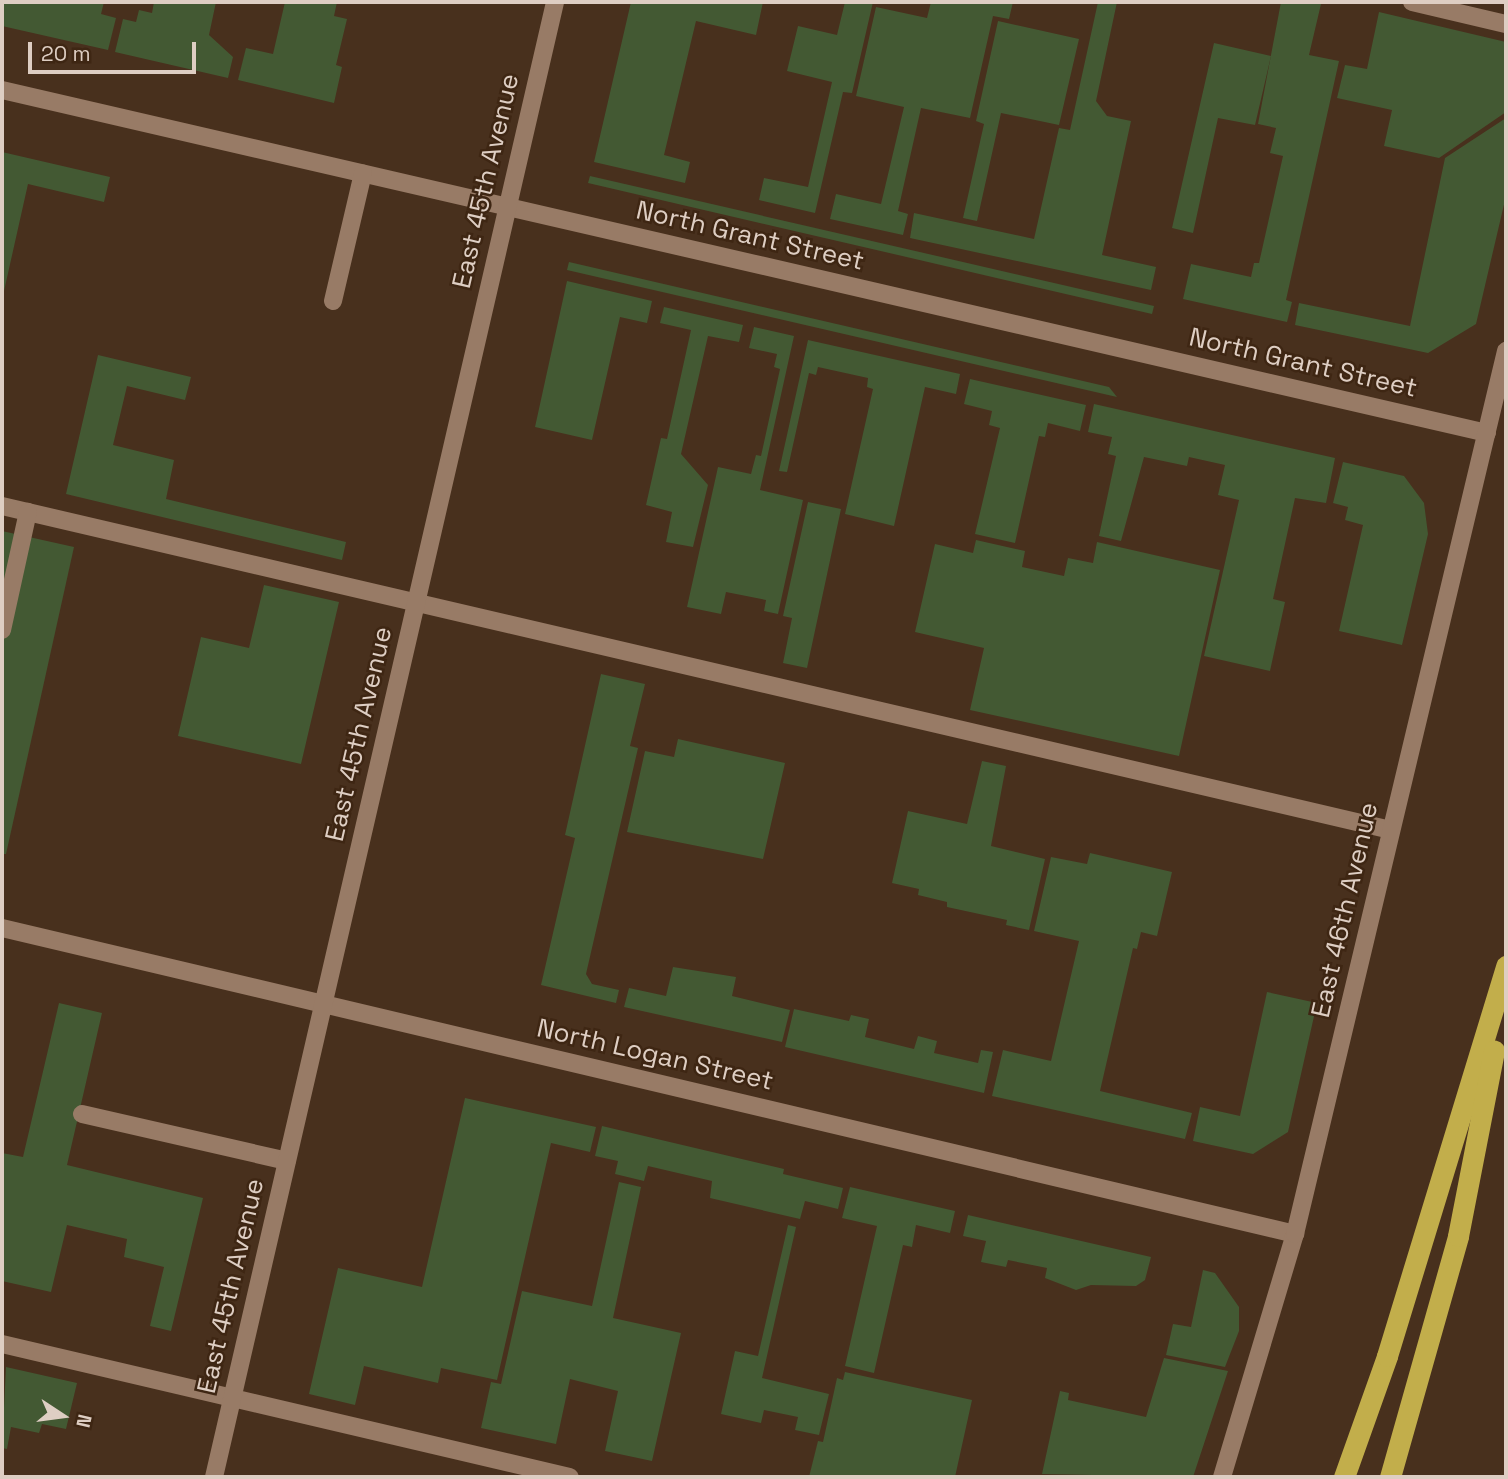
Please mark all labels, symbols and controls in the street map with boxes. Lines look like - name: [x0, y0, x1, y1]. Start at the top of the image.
- scale bar: [32, 28, 200, 72]
- text: 20 m: [41, 40, 91, 67]
- street label: East 45th Avenue: [446, 70, 526, 292]
- street label: North Grant Street: [633, 195, 867, 277]
- street label: North Grant Street: [1186, 322, 1420, 404]
- street label: East 45th Avenue: [319, 623, 399, 845]
- street label: East 46th Avenue: [1305, 799, 1385, 1021]
- street label: North Logan Street: [534, 1013, 776, 1097]
- street label: East 45th Avenue: [191, 1175, 271, 1397]
- north arrow: [28, 1381, 98, 1451]
- text: N: [70, 1412, 98, 1430]

